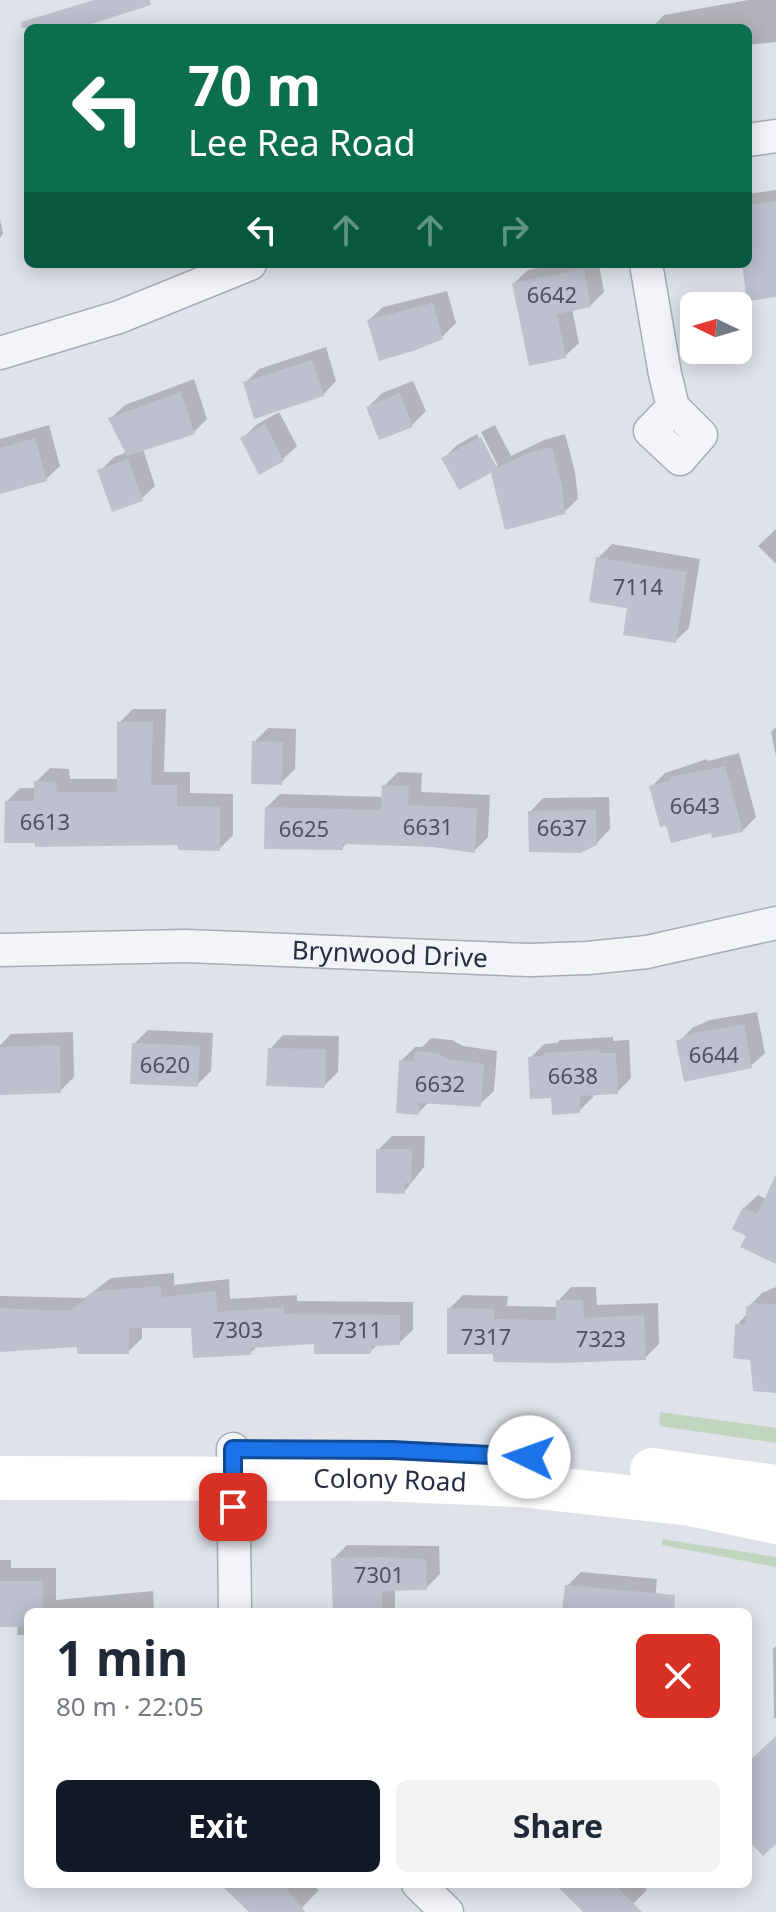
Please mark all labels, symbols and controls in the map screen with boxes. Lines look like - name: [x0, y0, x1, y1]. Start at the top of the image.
- text: 70 m: [188, 46, 321, 122]
- icon: left: [56, 56, 160, 160]
- text: Lee Rea Road: [188, 118, 416, 167]
- icon: left: [240, 208, 284, 252]
- icon: ahead: [324, 208, 368, 252]
- icon: ahead: [408, 208, 452, 252]
- icon: right: [492, 208, 536, 252]
- house number: 6642: [527, 279, 577, 309]
- north arrow: [680, 292, 752, 364]
- map controls: [680, 292, 752, 364]
- house number: 7114: [613, 571, 664, 601]
- house number: 6643: [670, 790, 720, 820]
- house number: 6613: [20, 806, 70, 836]
- house number: 6631: [403, 811, 453, 841]
- house number: 6637: [537, 812, 587, 842]
- house number: 6625: [279, 813, 329, 843]
- street label: Brynwood Drive: [291, 931, 488, 975]
- house number: 6644: [689, 1039, 740, 1069]
- house number: 6620: [140, 1049, 190, 1079]
- house number: 6638: [548, 1060, 598, 1090]
- house number: 6632: [415, 1068, 465, 1098]
- house number: 7303: [213, 1314, 263, 1344]
- house number: 7311: [332, 1314, 382, 1344]
- house number: 7317: [461, 1321, 511, 1351]
- house number: 7323: [576, 1323, 626, 1353]
- position arrow: [487, 1415, 571, 1499]
- street label: Colony Road: [313, 1460, 467, 1500]
- pin: [199, 1473, 267, 1541]
- icon: arrive: [211, 1485, 255, 1529]
- house number: 7301: [354, 1559, 404, 1589]
- text: 1 min: [56, 1625, 188, 1690]
- button: close: [636, 1634, 720, 1718]
- text: 80 m · 22:05: [56, 1688, 204, 1724]
- button: Exit: [56, 1780, 380, 1872]
- button: Share: [396, 1780, 720, 1872]

